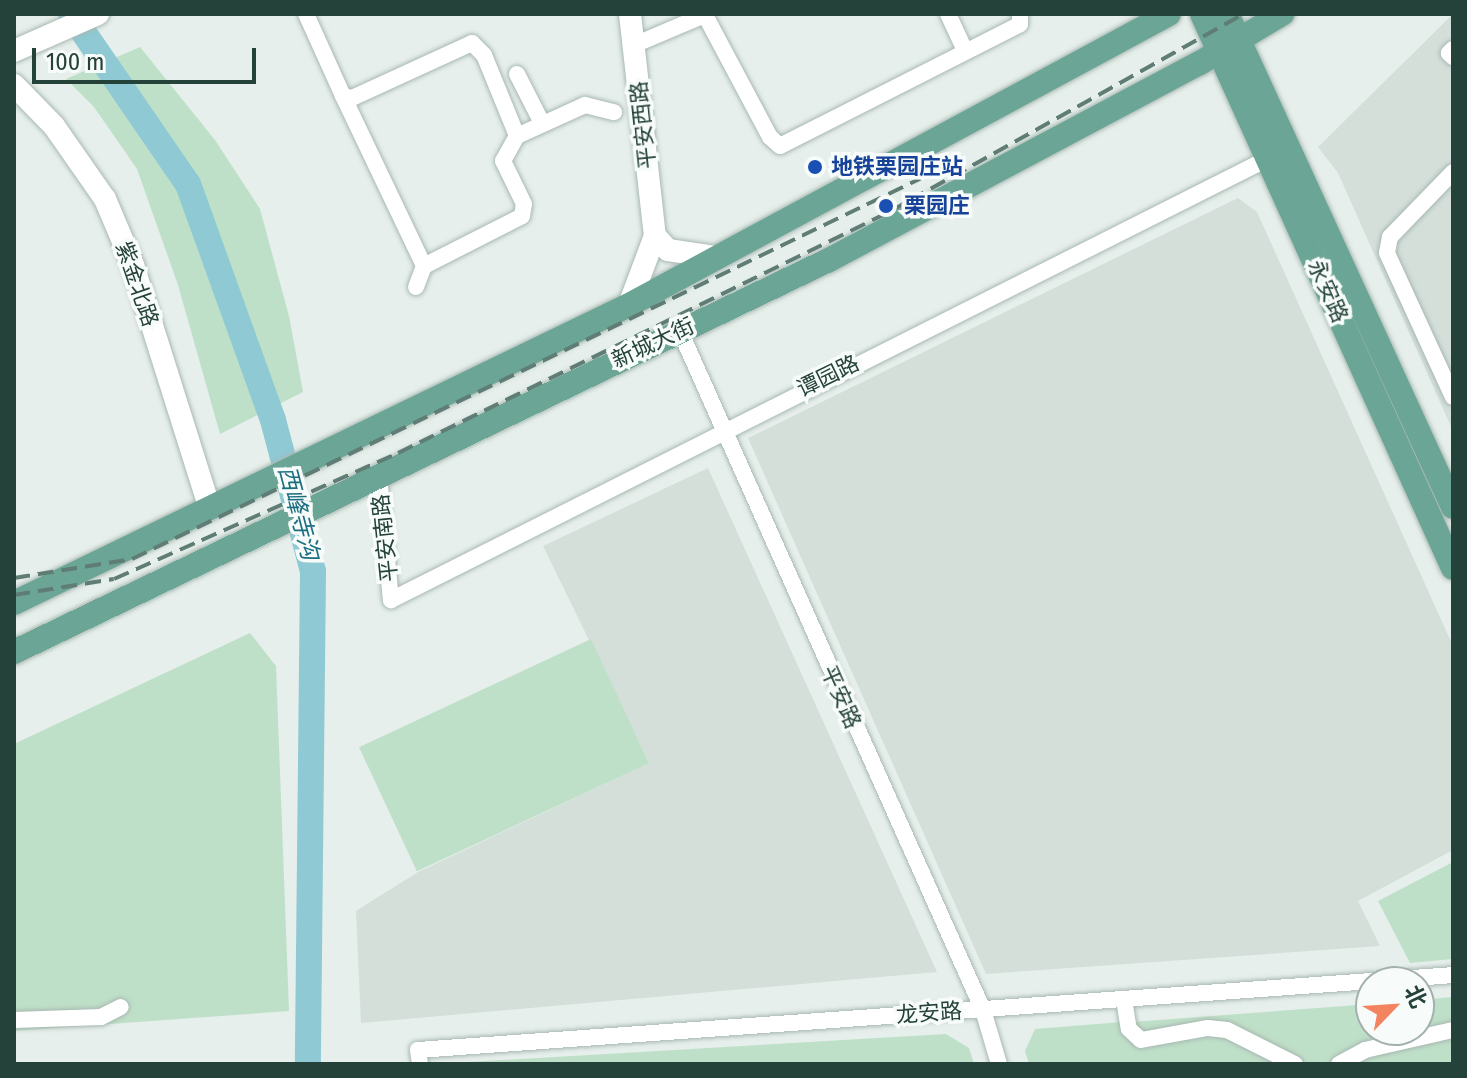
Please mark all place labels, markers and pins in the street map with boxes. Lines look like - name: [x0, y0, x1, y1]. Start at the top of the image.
- place label: 地铁栗园庄站: [831, 154, 963, 180]
- marker: 地铁栗园庄站: [806, 158, 824, 176]
- place label: 栗园庄: [904, 193, 970, 219]
- marker: 栗园庄: [875, 195, 897, 217]

